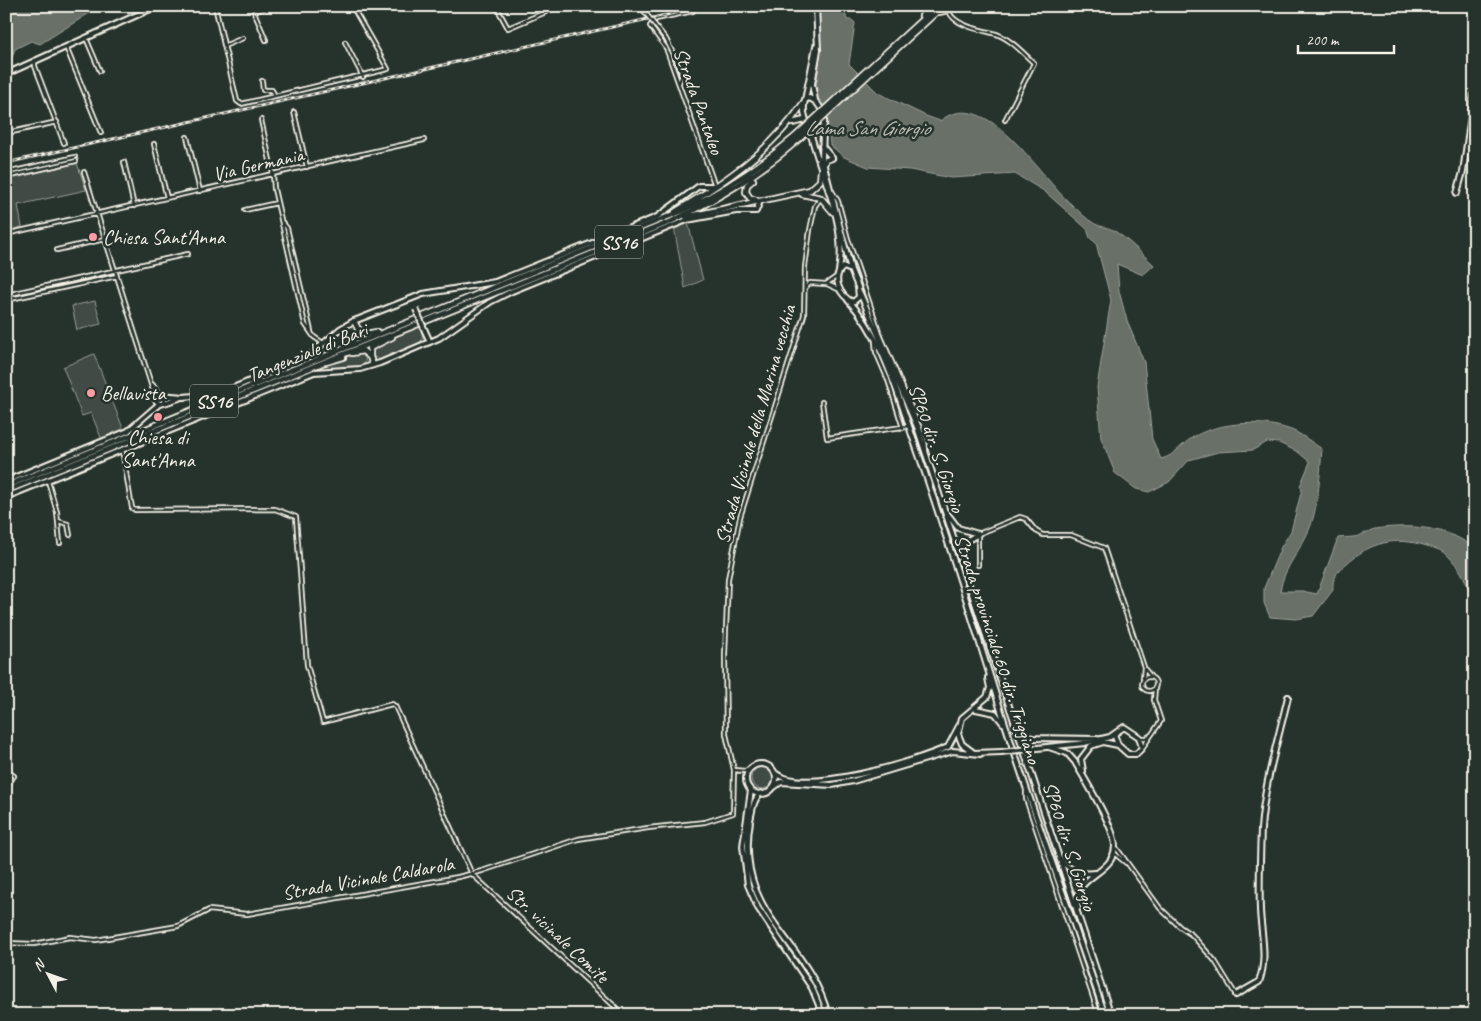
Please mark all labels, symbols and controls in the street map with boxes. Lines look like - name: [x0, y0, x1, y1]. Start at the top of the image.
- scale bar: [1298, 22, 1395, 54]
- text: 200 m: [1306, 31, 1340, 50]
- street label: Strada Pantaleo: [668, 45, 730, 159]
- water label: Lama San Giorgio: [805, 115, 932, 141]
- street label: Via Germania: [210, 142, 307, 187]
- place label: Chiesa Sant'Anna: [103, 225, 226, 250]
- road number: SS16: [595, 226, 643, 258]
- marker: Chiesa Sant'Anna: [87, 231, 99, 243]
- street label: Strada Vicinale della Marina vecchia: [709, 300, 802, 546]
- street label: Tangenziale di Bari: [243, 316, 373, 388]
- place label: Bellavista: [101, 381, 167, 406]
- street label: SP60 dir. S. Giorgio: [903, 381, 970, 516]
- road number: SS16: [190, 384, 238, 418]
- marker: Bellavista: [85, 387, 97, 399]
- marker: Chiesa di Sant'Anna: [152, 411, 164, 423]
- place label: Chiesa di Sant'Anna: [122, 425, 196, 473]
- street label: Strada provinciale 60 dir. Triggiano: [949, 531, 1047, 768]
- street label: SP60 dir. S. Giorgio: [1037, 779, 1102, 915]
- street label: Strada Vicinale Caldarola: [281, 851, 457, 906]
- street label: Str. vicinale Comite: [501, 880, 615, 989]
- north arrow: [22, 948, 72, 998]
- text: N: [29, 955, 49, 975]

